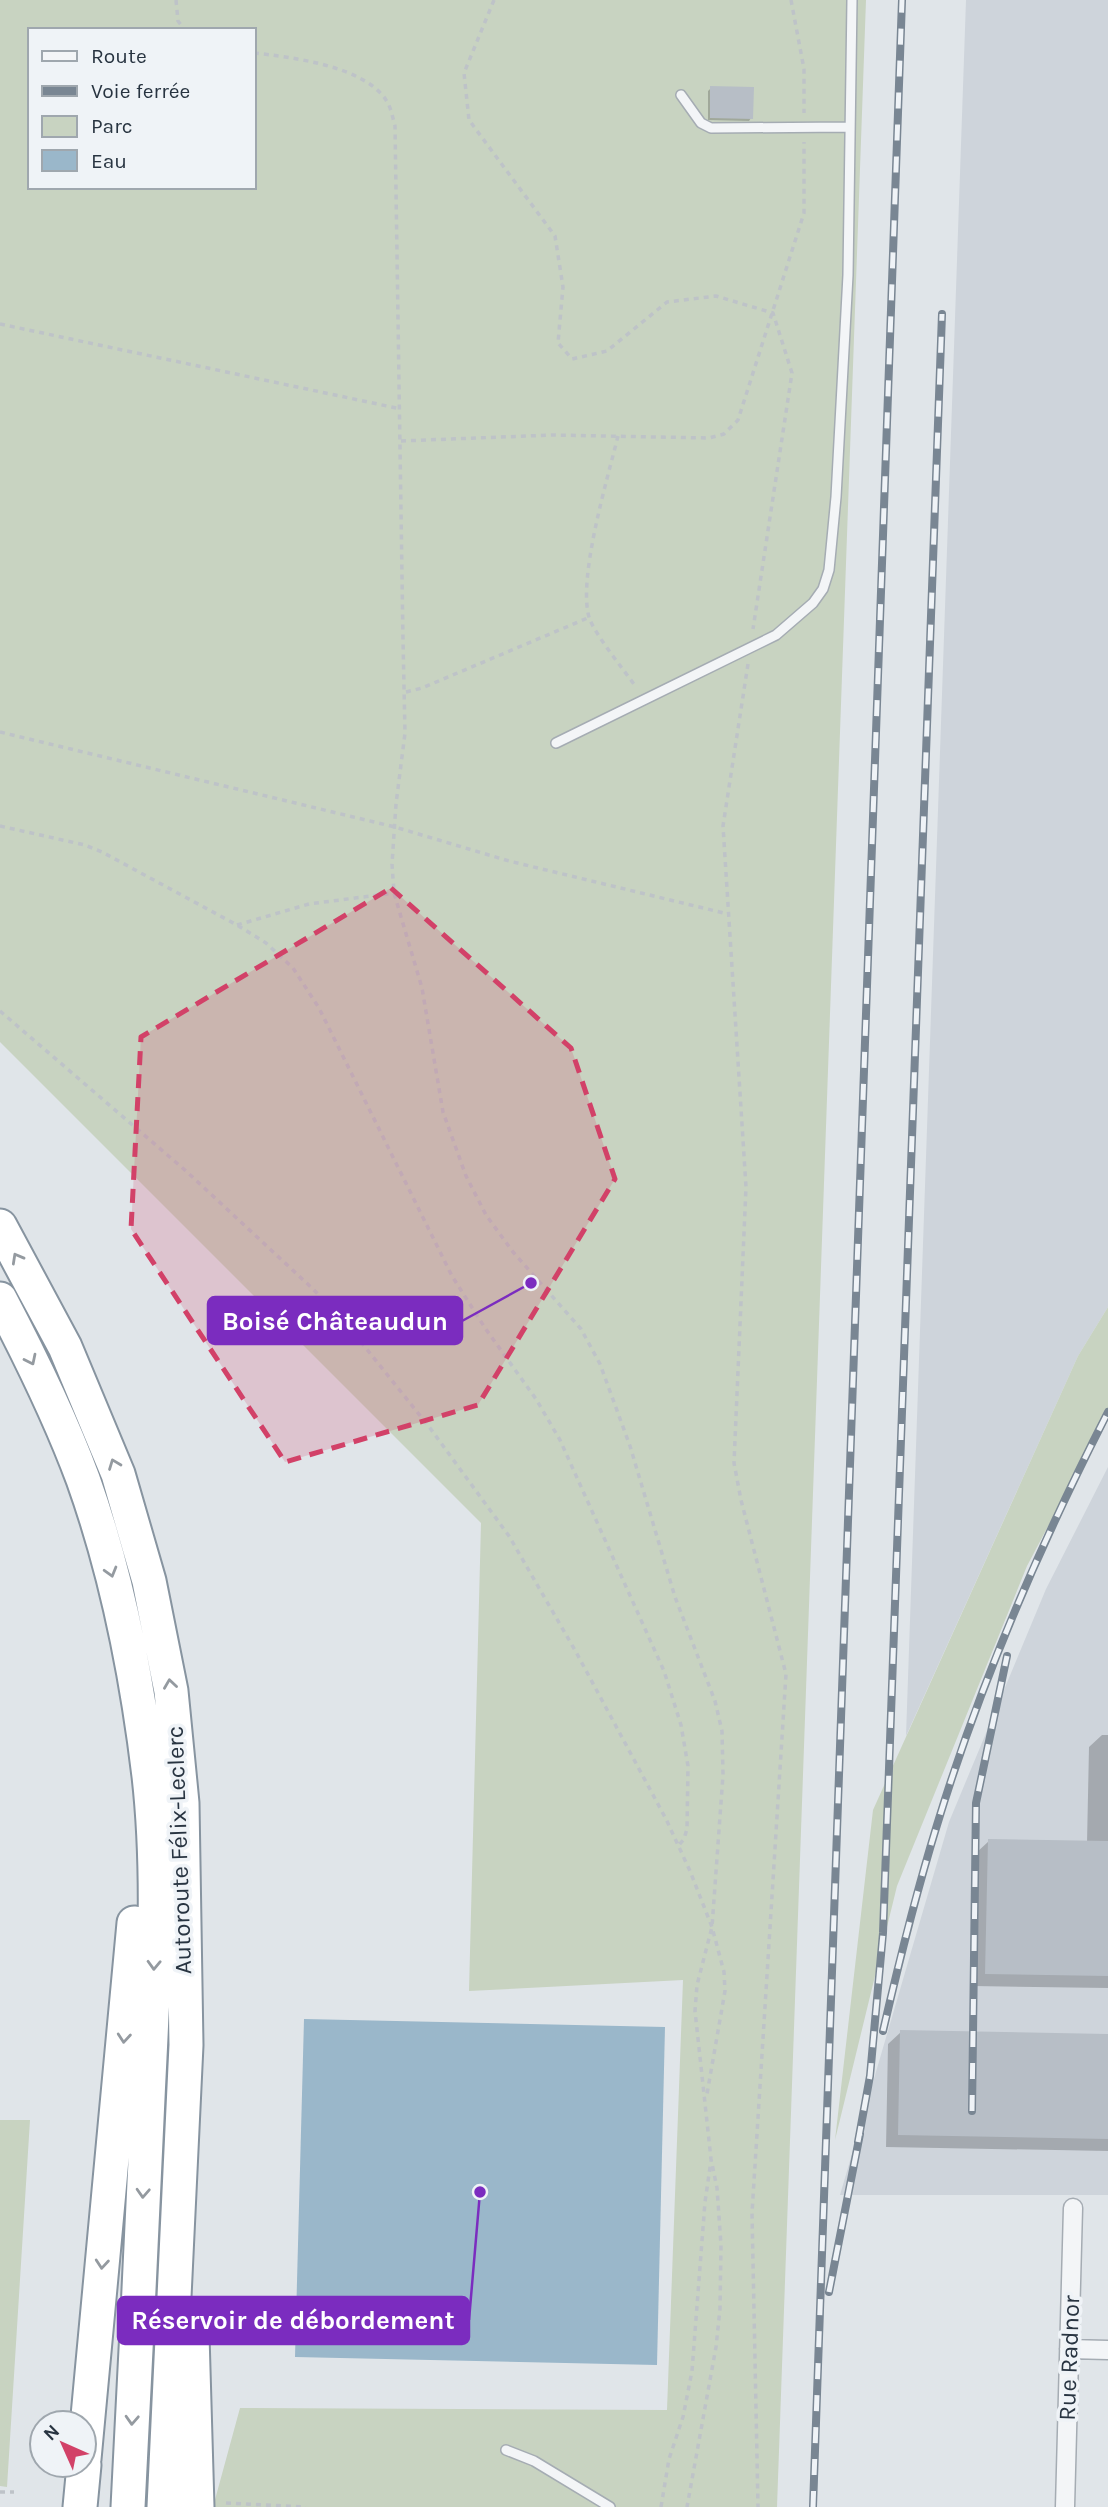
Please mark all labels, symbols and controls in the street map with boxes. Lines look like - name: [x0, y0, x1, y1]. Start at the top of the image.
- legend: [28, 28, 256, 189]
- text: Route: [91, 44, 147, 68]
- text: Voie ferrée: [91, 79, 190, 103]
- text: Parc: [91, 114, 133, 138]
- text: Eau: [91, 149, 127, 173]
- one-way arrow: [12, 1253, 26, 1265]
- callout: Boisé Châteaudun: [208, 1297, 462, 1344]
- text: Boisé Châteaudun: [222, 1306, 448, 1337]
- one-way arrow: [23, 1353, 37, 1365]
- one-way arrow: [108, 1458, 122, 1470]
- one-way arrow: [102, 1566, 117, 1578]
- one-way arrow: [163, 1678, 178, 1690]
- street label: Autoroute Félix-Leclerc: [161, 1725, 197, 1975]
- one-way arrow: [146, 1960, 161, 1971]
- one-way arrow: [117, 2033, 132, 2044]
- one-way arrow: [136, 2187, 151, 2198]
- one-way arrow: [95, 2259, 110, 2270]
- street label: Rue Radnor: [1053, 2294, 1085, 2421]
- callout: Réservoir de débordement: [118, 2297, 469, 2344]
- text: Réservoir de débordement: [131, 2305, 455, 2336]
- north arrow: [28, 2409, 98, 2479]
- one-way arrow: [125, 2414, 140, 2425]
- text: N: [39, 2420, 64, 2445]

